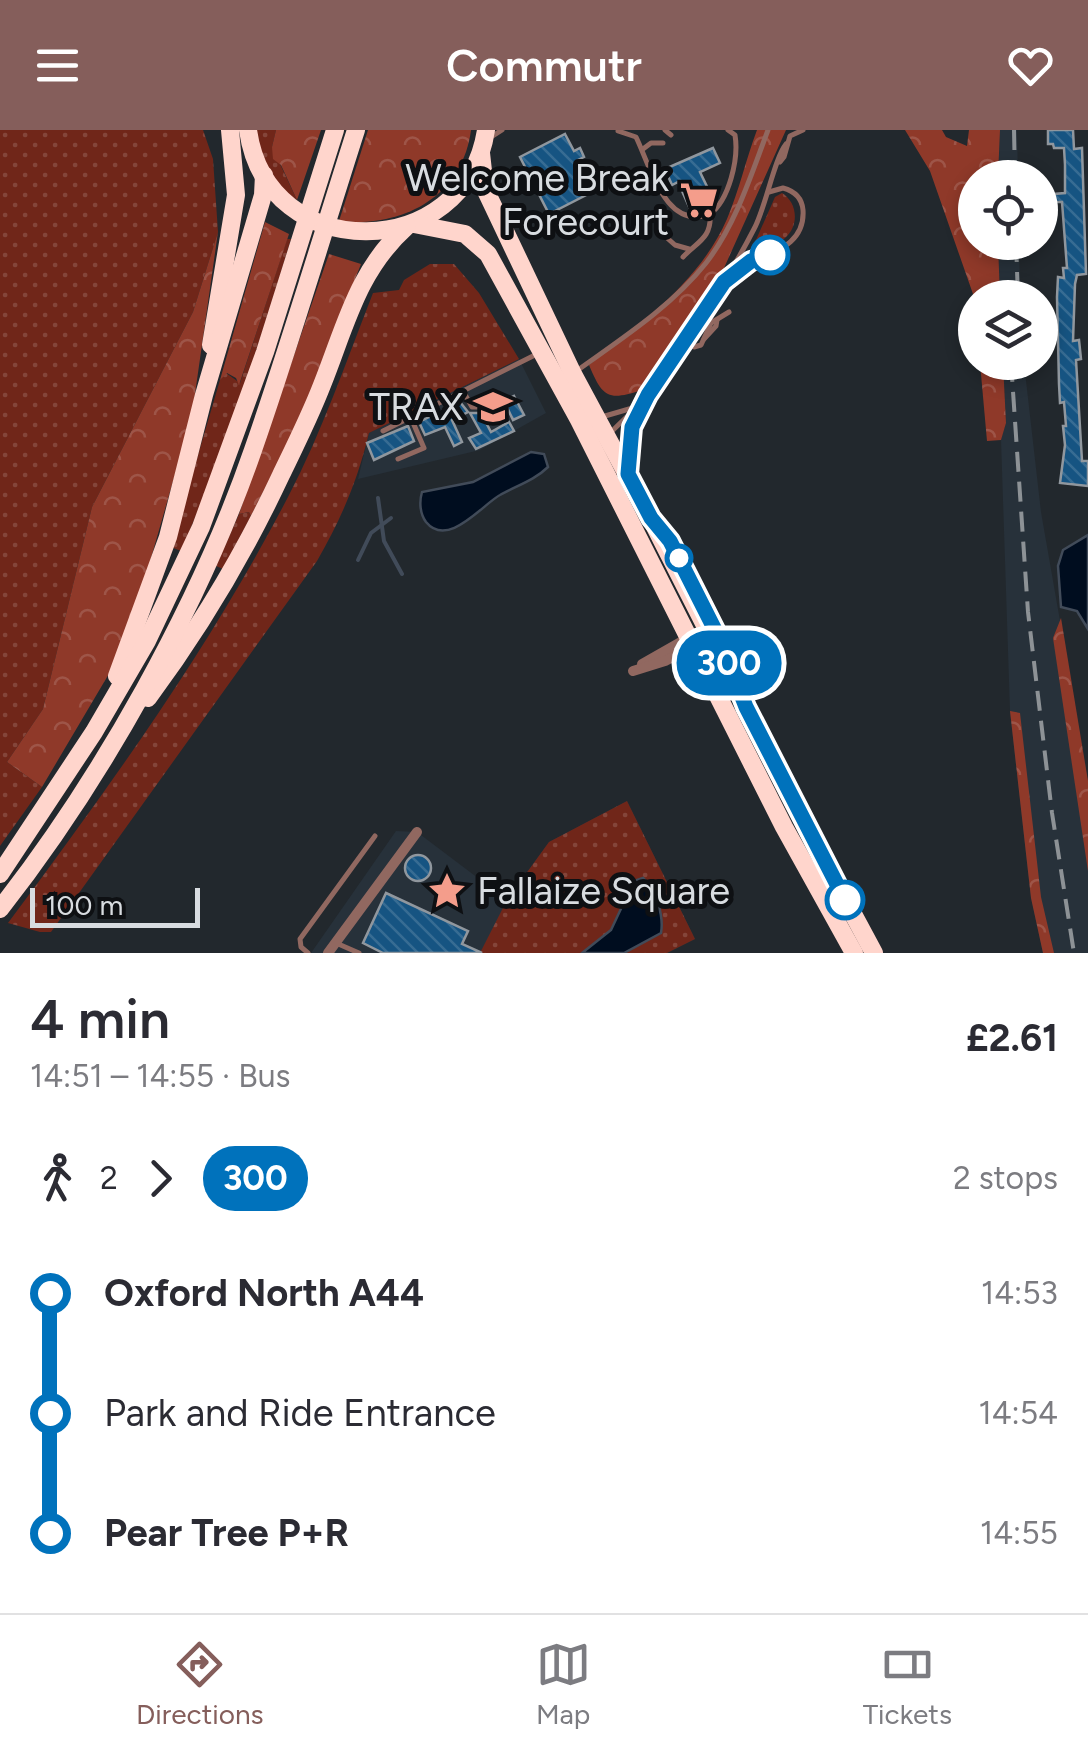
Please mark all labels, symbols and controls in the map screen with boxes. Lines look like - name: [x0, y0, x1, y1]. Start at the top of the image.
- icon: menu: [30, 38, 85, 93]
- text: Commutr: [446, 38, 642, 92]
- icon: heart: [1003, 38, 1058, 93]
- place label: Welcome Break Forecourt: [405, 155, 670, 245]
- map controls: [958, 160, 1058, 380]
- button: locate: [958, 160, 1058, 260]
- supermarket icon: Welcome Break Forecourt: [678, 179, 720, 221]
- unlabelled marker: [751, 236, 789, 274]
- button: layers: [958, 280, 1058, 380]
- place label: TRAX: [369, 384, 463, 430]
- school or university icon: TRAX: [472, 386, 514, 428]
- unlabelled marker: [666, 545, 692, 571]
- line badge: 300: [672, 630, 786, 696]
- text: 300: [697, 642, 761, 684]
- place label: Fallaize Square: [477, 868, 730, 914]
- place icon: Fallaize Square: [426, 870, 468, 912]
- unlabelled marker: [826, 881, 864, 919]
- scale bar: [30, 883, 200, 928]
- text: 100 m: [45, 888, 123, 922]
- text: 4 min: [30, 986, 170, 1052]
- text: £2.61: [966, 1015, 1058, 1061]
- text: 14:51 – 14:55 · Bus: [30, 1057, 290, 1095]
- icon: walk: [30, 1151, 85, 1206]
- icon: forward: [133, 1151, 188, 1206]
- text: 300: [223, 1157, 288, 1199]
- text: 2: [100, 1159, 118, 1197]
- text: 2 stops: [953, 1159, 1058, 1197]
- text: Oxford North A44: [104, 1270, 424, 1316]
- text: 14:53: [981, 1274, 1058, 1312]
- text: Park and Ride Entrance: [104, 1390, 496, 1436]
- text: 14:54: [979, 1394, 1058, 1432]
- text: Pear Tree P+R: [104, 1510, 349, 1556]
- text: 14:55: [980, 1514, 1058, 1552]
- tab: Directions: [136, 1637, 264, 1731]
- tab: Map: [536, 1637, 591, 1731]
- tab: Tickets: [863, 1637, 952, 1731]

